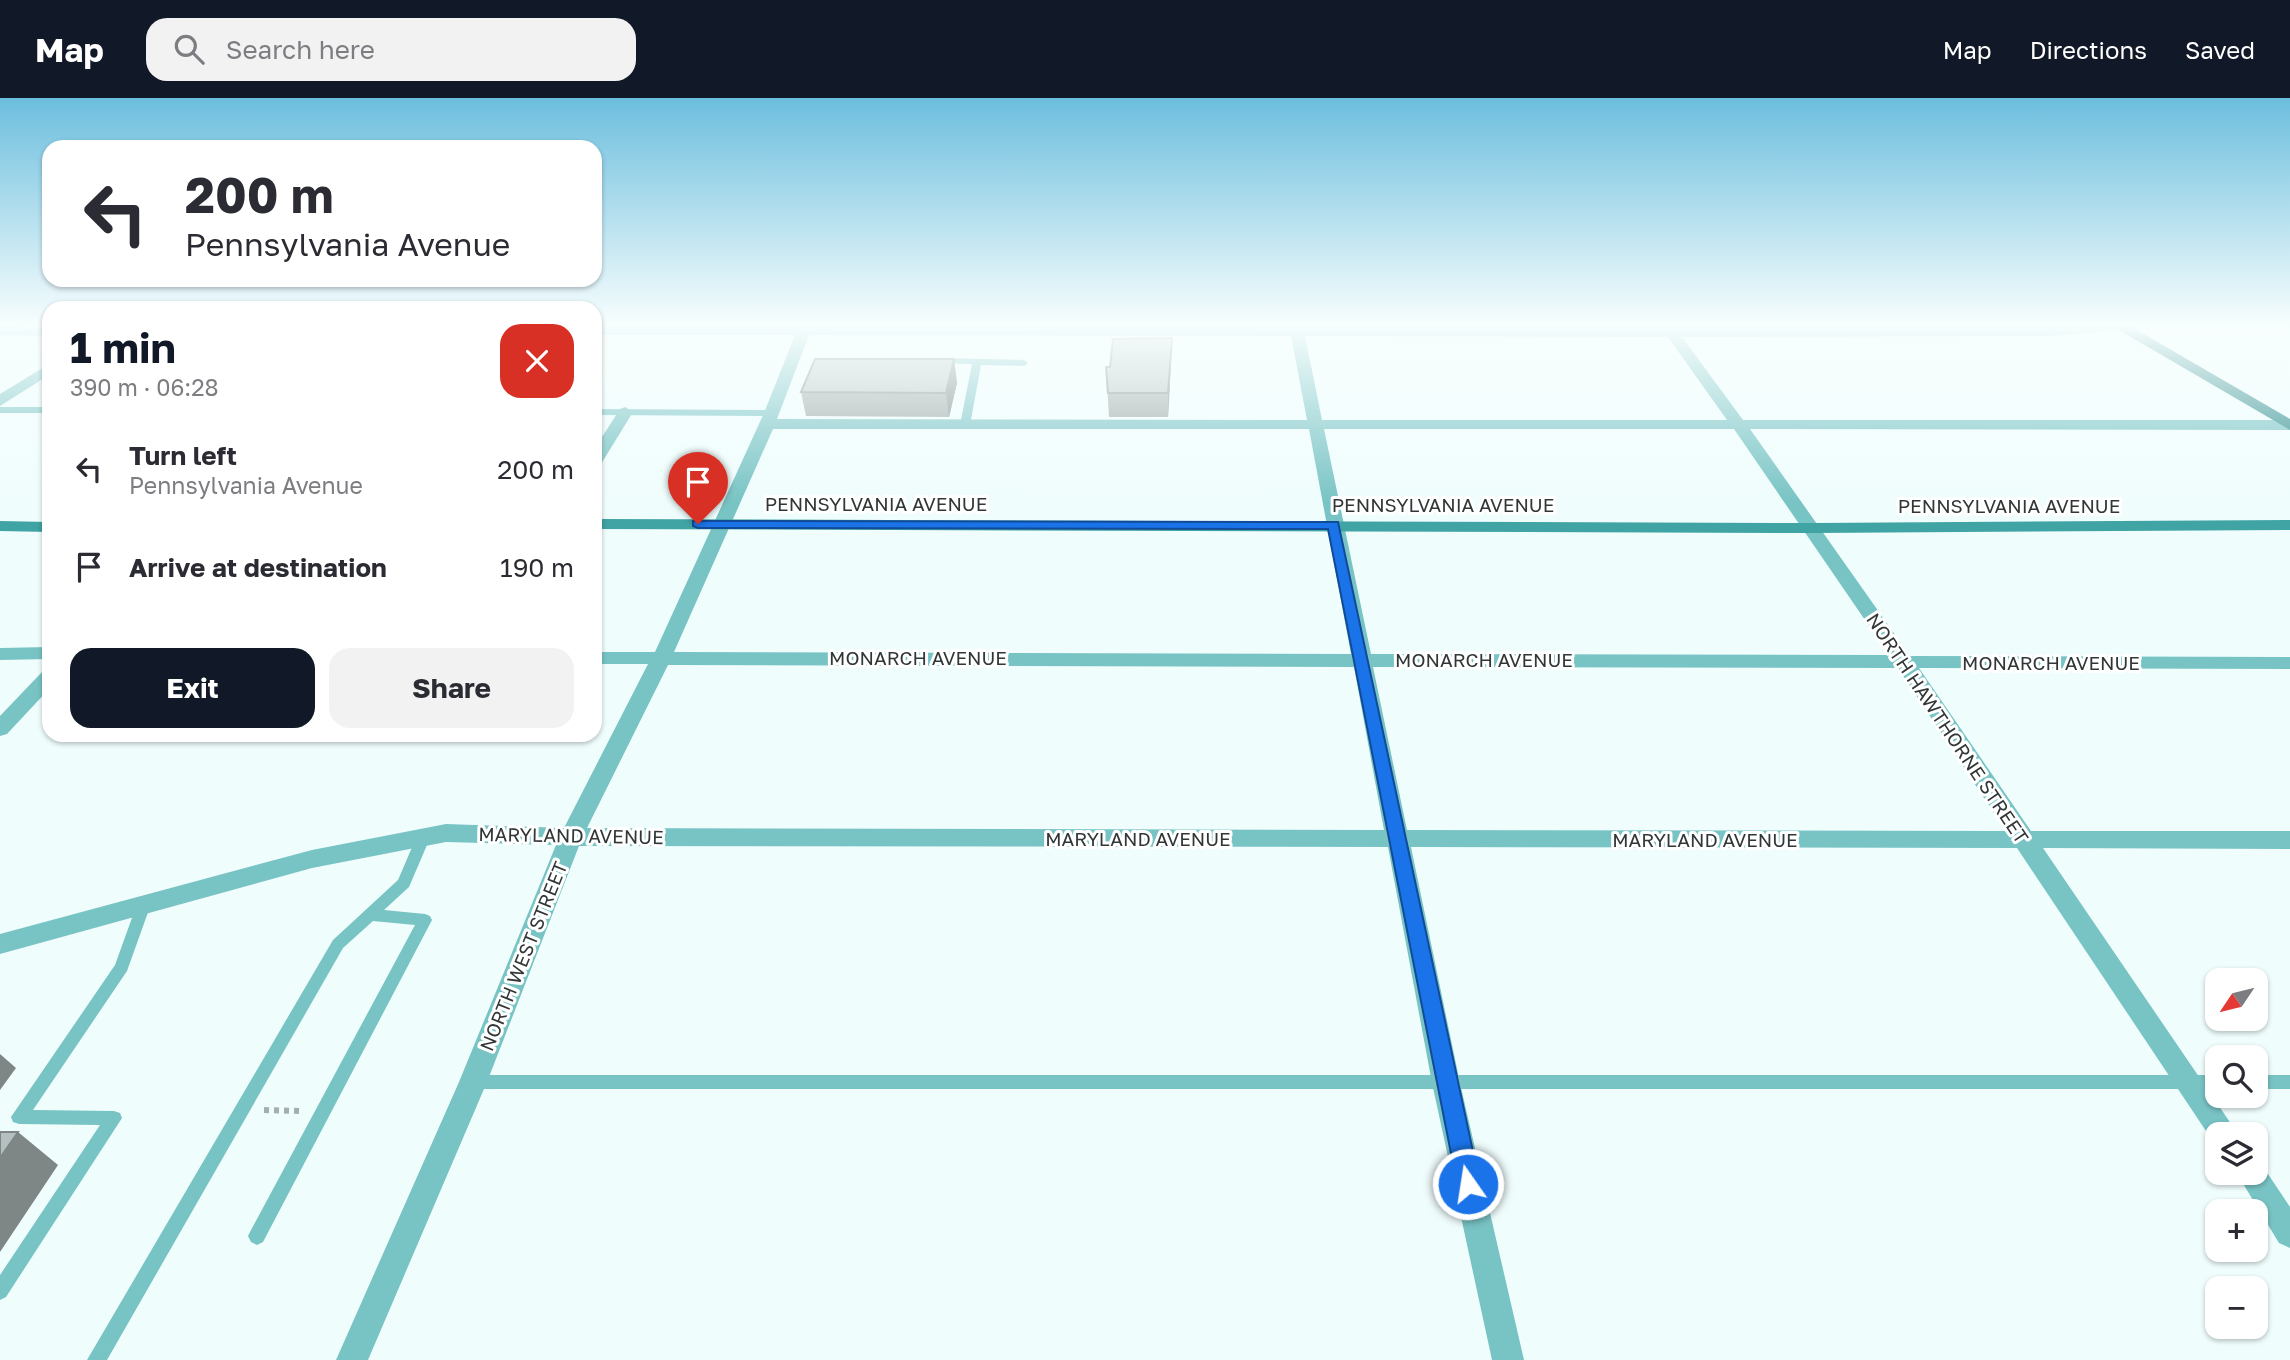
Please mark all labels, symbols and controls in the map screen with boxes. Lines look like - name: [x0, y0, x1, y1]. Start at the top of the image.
- search box: [146, 18, 636, 81]
- text: Map: [35, 30, 104, 69]
- icon: search: [170, 30, 208, 68]
- text: Search here: [226, 34, 375, 65]
- text: Map: [1943, 35, 1992, 64]
- text: Directions: [2030, 35, 2147, 64]
- text: Saved: [2185, 35, 2255, 64]
- text: 200 m: [185, 165, 334, 224]
- icon: left: [70, 168, 161, 259]
- text: Pennsylvania Avenue: [185, 225, 510, 263]
- text: 1 min: [70, 322, 176, 372]
- button: close: [500, 324, 574, 398]
- text: 390 m · 06:28: [70, 373, 219, 401]
- text: Turn left: [129, 440, 237, 471]
- icon: left: [70, 450, 108, 488]
- pin: [668, 452, 728, 524]
- text: 200 m: [497, 454, 574, 485]
- icon: arrive: [679, 463, 717, 501]
- text: Pennsylvania Avenue: [129, 471, 363, 499]
- street label: PENNSYLVANIA AVENUE: [765, 492, 987, 515]
- street label: PENNSYLVANIA AVENUE: [1332, 493, 1554, 516]
- street label: PENNSYLVANIA AVENUE: [1898, 494, 2120, 517]
- icon: arrive: [70, 548, 108, 586]
- text: Arrive at destination: [129, 552, 387, 583]
- text: 190 m: [500, 552, 574, 583]
- street label: NORTH HAWTHORNE STREET: [1862, 608, 2034, 848]
- street label: MONARCH AVENUE: [829, 646, 1007, 669]
- button: Exit: [70, 648, 315, 728]
- button: Share: [329, 648, 574, 728]
- street label: MONARCH AVENUE: [1395, 648, 1573, 671]
- street label: MONARCH AVENUE: [1962, 651, 2140, 674]
- street label: MARYLAND AVENUE: [478, 822, 664, 848]
- street label: MARYLAND AVENUE: [1045, 827, 1231, 850]
- street label: MARYLAND AVENUE: [1612, 828, 1798, 851]
- street label: NORTH WEST STREET: [474, 858, 572, 1054]
- north arrow: [2205, 968, 2268, 1031]
- map controls: [2205, 968, 2268, 1339]
- button: search: [2205, 1045, 2268, 1108]
- button: layers: [2205, 1122, 2268, 1185]
- position arrow: [1431, 1147, 1505, 1221]
- button: +: [2205, 1199, 2268, 1262]
- button: −: [2205, 1276, 2268, 1339]

